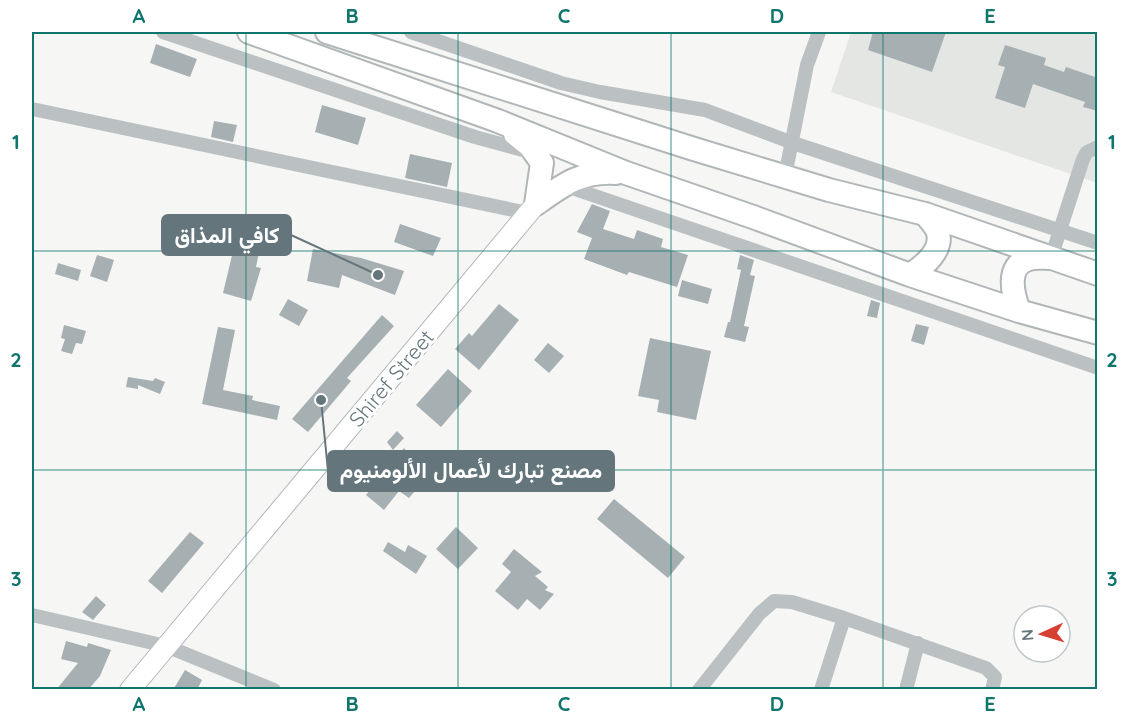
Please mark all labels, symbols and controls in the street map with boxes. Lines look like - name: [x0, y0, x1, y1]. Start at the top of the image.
- text: A: [133, 3, 146, 28]
- text: B: [345, 3, 359, 28]
- text: C: [558, 3, 571, 28]
- text: D: [770, 3, 784, 28]
- text: E: [984, 3, 996, 28]
- text: 1: [12, 129, 20, 154]
- text: 1: [1108, 129, 1116, 154]
- callout: كافي المذاق: [162, 215, 291, 255]
- text: كافي المذاق: [174, 221, 280, 254]
- street label: Shiref Street: [343, 324, 439, 432]
- text: 2: [10, 347, 22, 372]
- text: 2: [1106, 347, 1118, 372]
- callout: مصنع تبارك لأعمال الألومنيوم: [328, 451, 614, 491]
- text: مصنع تبارك لأعمال الألومنيوم: [340, 456, 602, 485]
- text: 3: [11, 566, 21, 591]
- text: 3: [1107, 566, 1117, 591]
- north arrow: [1012, 604, 1072, 664]
- text: N: [1017, 628, 1037, 642]
- text: A: [133, 691, 146, 716]
- text: B: [345, 691, 359, 716]
- text: C: [558, 691, 571, 716]
- text: D: [770, 691, 784, 716]
- text: E: [984, 691, 996, 716]

